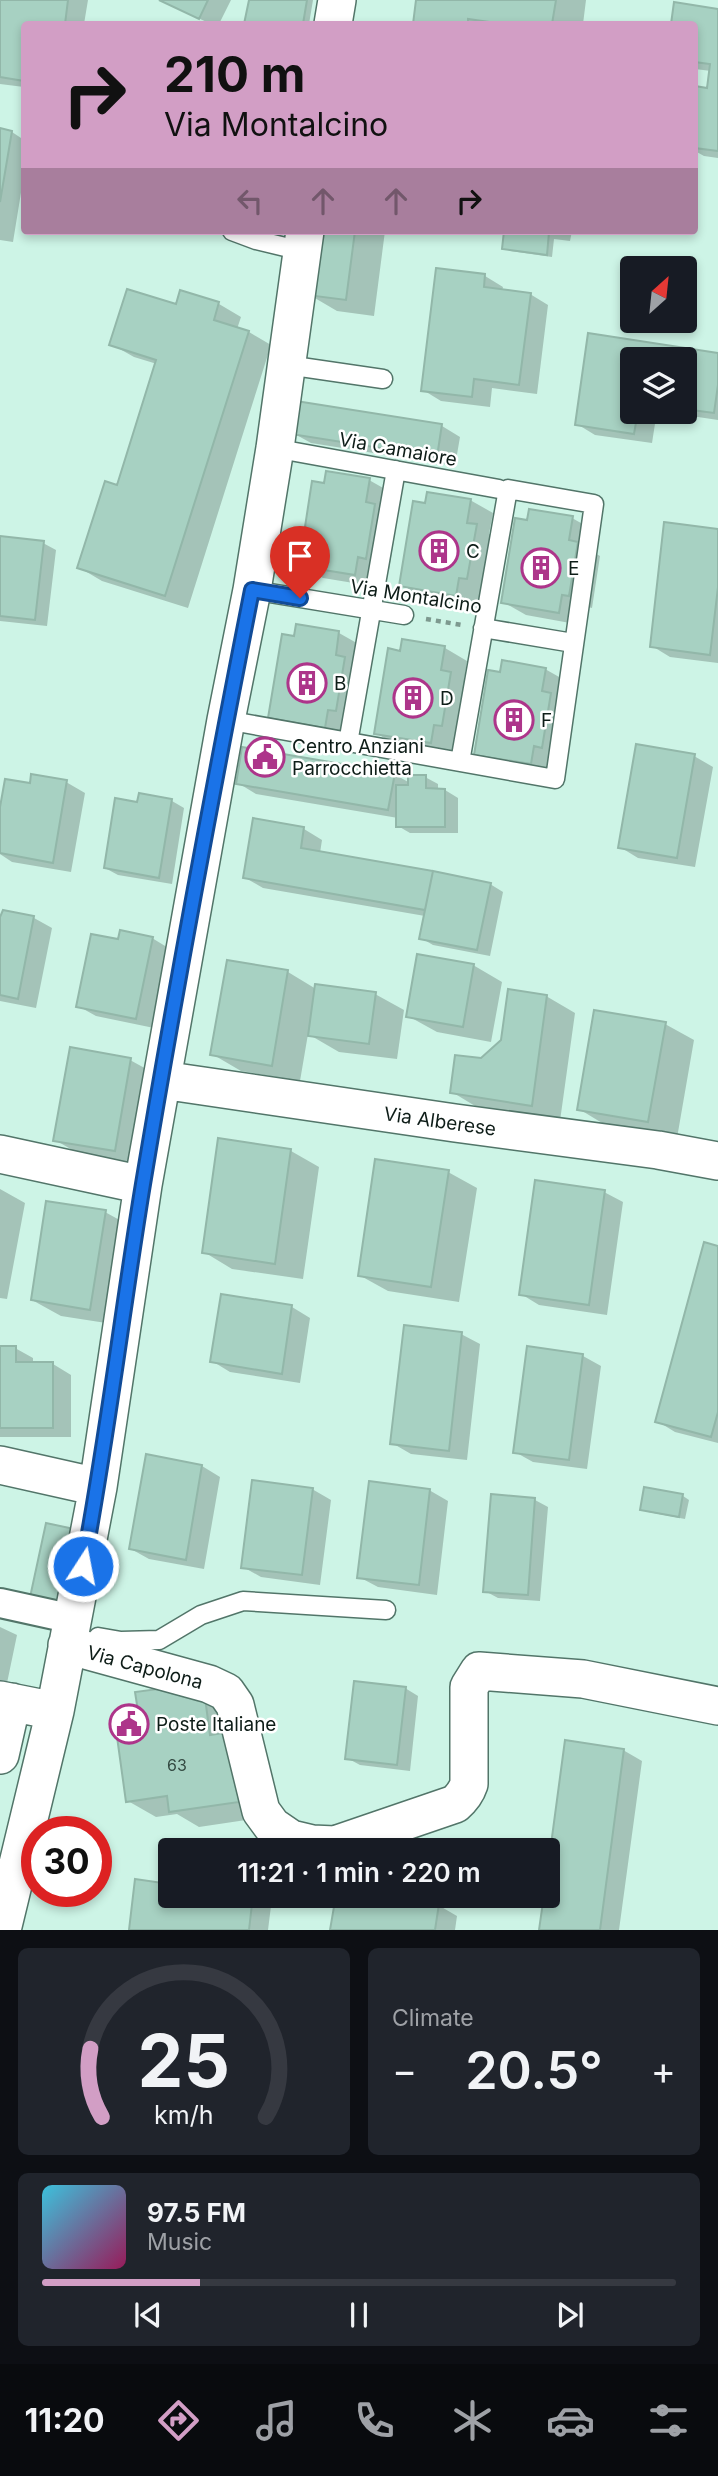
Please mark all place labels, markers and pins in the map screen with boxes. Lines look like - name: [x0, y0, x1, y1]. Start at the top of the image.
- pin: [270, 526, 330, 598]
- building icon: C: [418, 530, 460, 572]
- place label: C: [466, 540, 480, 563]
- building icon: E: [520, 547, 562, 589]
- place label: E: [568, 557, 579, 580]
- building icon: B: [286, 662, 328, 704]
- place label: B: [334, 672, 346, 695]
- building icon: D: [392, 677, 434, 719]
- place label: D: [440, 687, 454, 710]
- building icon: F: [493, 699, 535, 741]
- place label: F: [541, 709, 552, 732]
- place label: Centro Anziani Parrocchietta: [292, 735, 424, 780]
- public building icon: Centro Anziani Parrocchietta: [244, 736, 286, 778]
- public building icon: Poste Italiane: [108, 1703, 150, 1745]
- place label: Poste Italiane: [156, 1713, 276, 1736]

